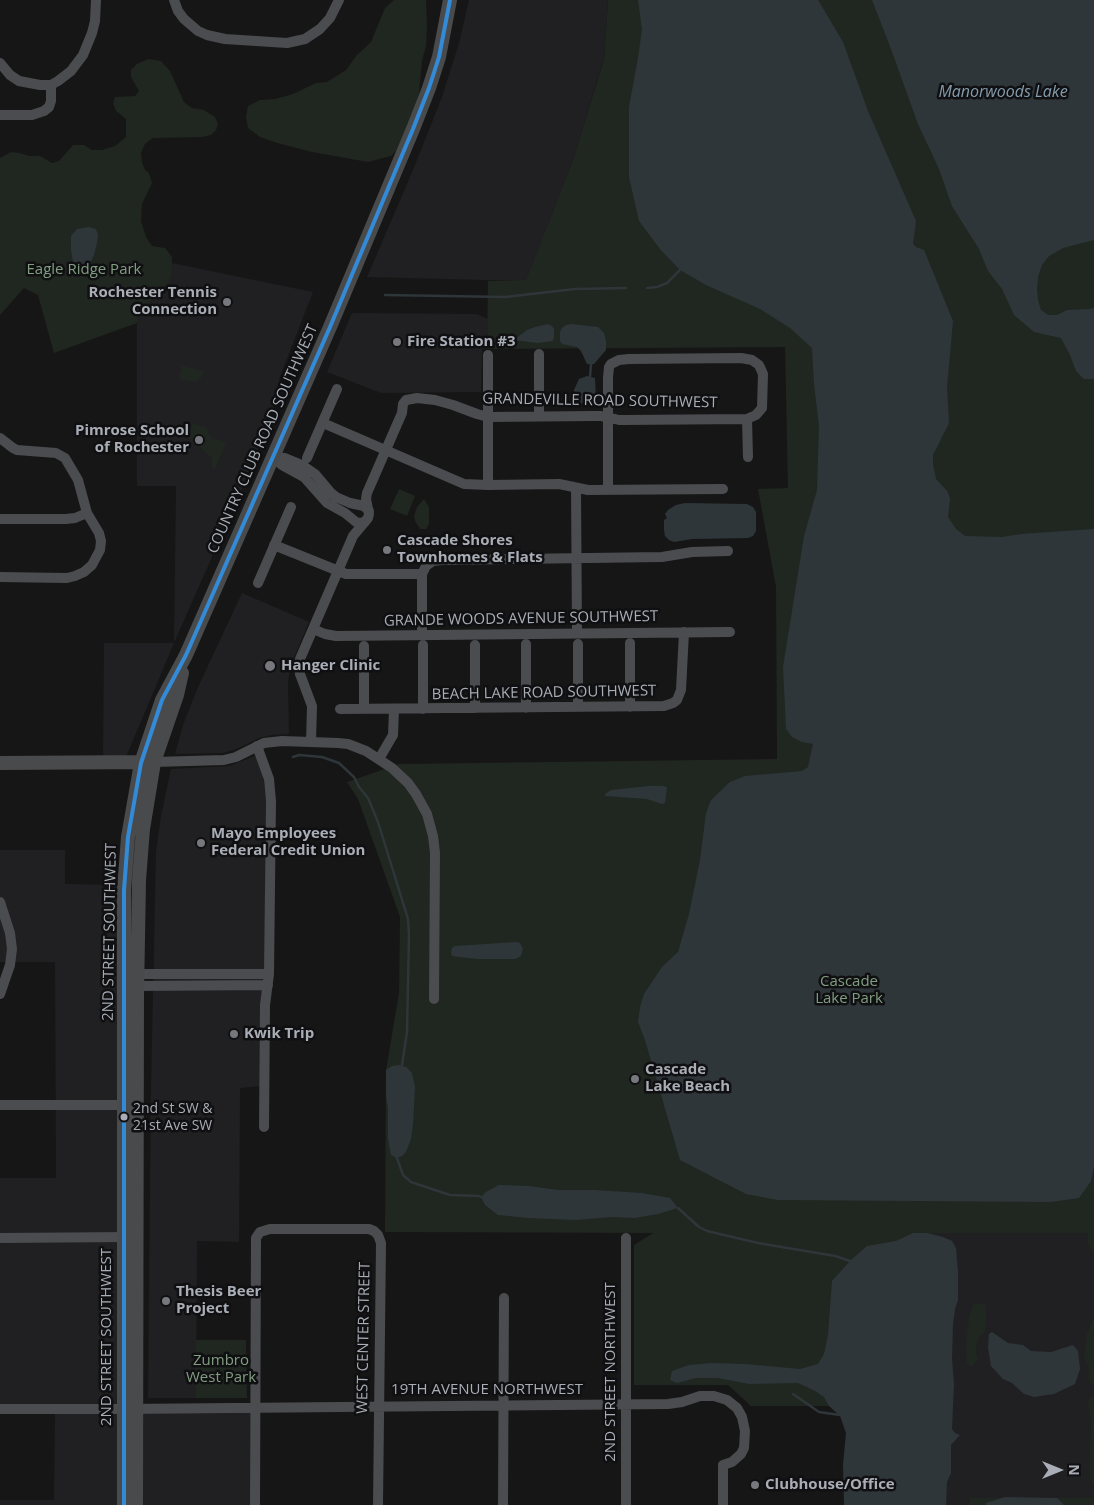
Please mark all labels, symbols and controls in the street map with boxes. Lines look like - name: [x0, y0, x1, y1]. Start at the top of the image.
- water label: Manorwoods Lake: [938, 82, 1068, 102]
- park label: Eagle Ridge Park: [27, 261, 141, 279]
- place label: Rochester Tennis Connection: [89, 284, 217, 319]
- marker: Rochester Tennis Connection: [221, 296, 233, 308]
- street label: COUNTRY CLUB ROAD SOUTHWEST: [204, 322, 322, 556]
- place label: Fire Station #3: [407, 333, 516, 351]
- marker: Fire Station #3: [391, 336, 403, 348]
- street label: GRANDEVILLE ROAD SOUTHWEST: [482, 390, 718, 412]
- place label: Pimrose School of Rochester: [75, 422, 189, 457]
- marker: Pimrose School of Rochester: [193, 434, 205, 446]
- place label: Cascade Shores Townhomes & Flats: [397, 532, 543, 567]
- marker: Cascade Shores Townhomes & Flats: [381, 544, 393, 556]
- street label: GRANDE WOODS AVENUE SOUTHWEST: [384, 608, 658, 630]
- place label: Hanger Clinic: [281, 657, 380, 675]
- marker: Hanger Clinic: [263, 659, 277, 673]
- street label: BEACH LAKE ROAD SOUTHWEST: [432, 682, 656, 704]
- place label: Mayo Employees Federal Credit Union: [211, 825, 365, 860]
- marker: Mayo Employees Federal Credit Union: [195, 837, 207, 849]
- street label: 2ND STREET SOUTHWEST: [99, 843, 121, 1021]
- park label: Cascade Lake Park: [815, 973, 883, 1008]
- place label: Kwik Trip: [244, 1025, 314, 1043]
- marker: Kwik Trip: [228, 1028, 240, 1040]
- place label: Cascade Lake Beach: [645, 1061, 730, 1096]
- marker: Cascade Lake Beach: [629, 1073, 641, 1085]
- place label: 2nd St SW & 21st Ave SW: [133, 1101, 213, 1134]
- marker: 2nd St SW & 21st Ave SW: [119, 1112, 129, 1122]
- street label: 2ND STREET SOUTHWEST: [98, 1248, 116, 1426]
- street label: WEST CENTER STREET: [354, 1262, 374, 1414]
- street label: 2ND STREET NORTHWEST: [602, 1282, 620, 1462]
- place label: Thesis Beer Project: [176, 1283, 261, 1318]
- marker: Thesis Beer Project: [160, 1295, 172, 1307]
- park label: Zumbro West Park: [186, 1352, 256, 1387]
- street label: 19TH AVENUE NORTHWEST: [391, 1381, 583, 1399]
- north arrow: [1034, 1445, 1084, 1495]
- text: N: [1065, 1464, 1084, 1476]
- place label: Clubhouse/Office: [765, 1476, 895, 1494]
- marker: Clubhouse/Office: [749, 1479, 761, 1491]

